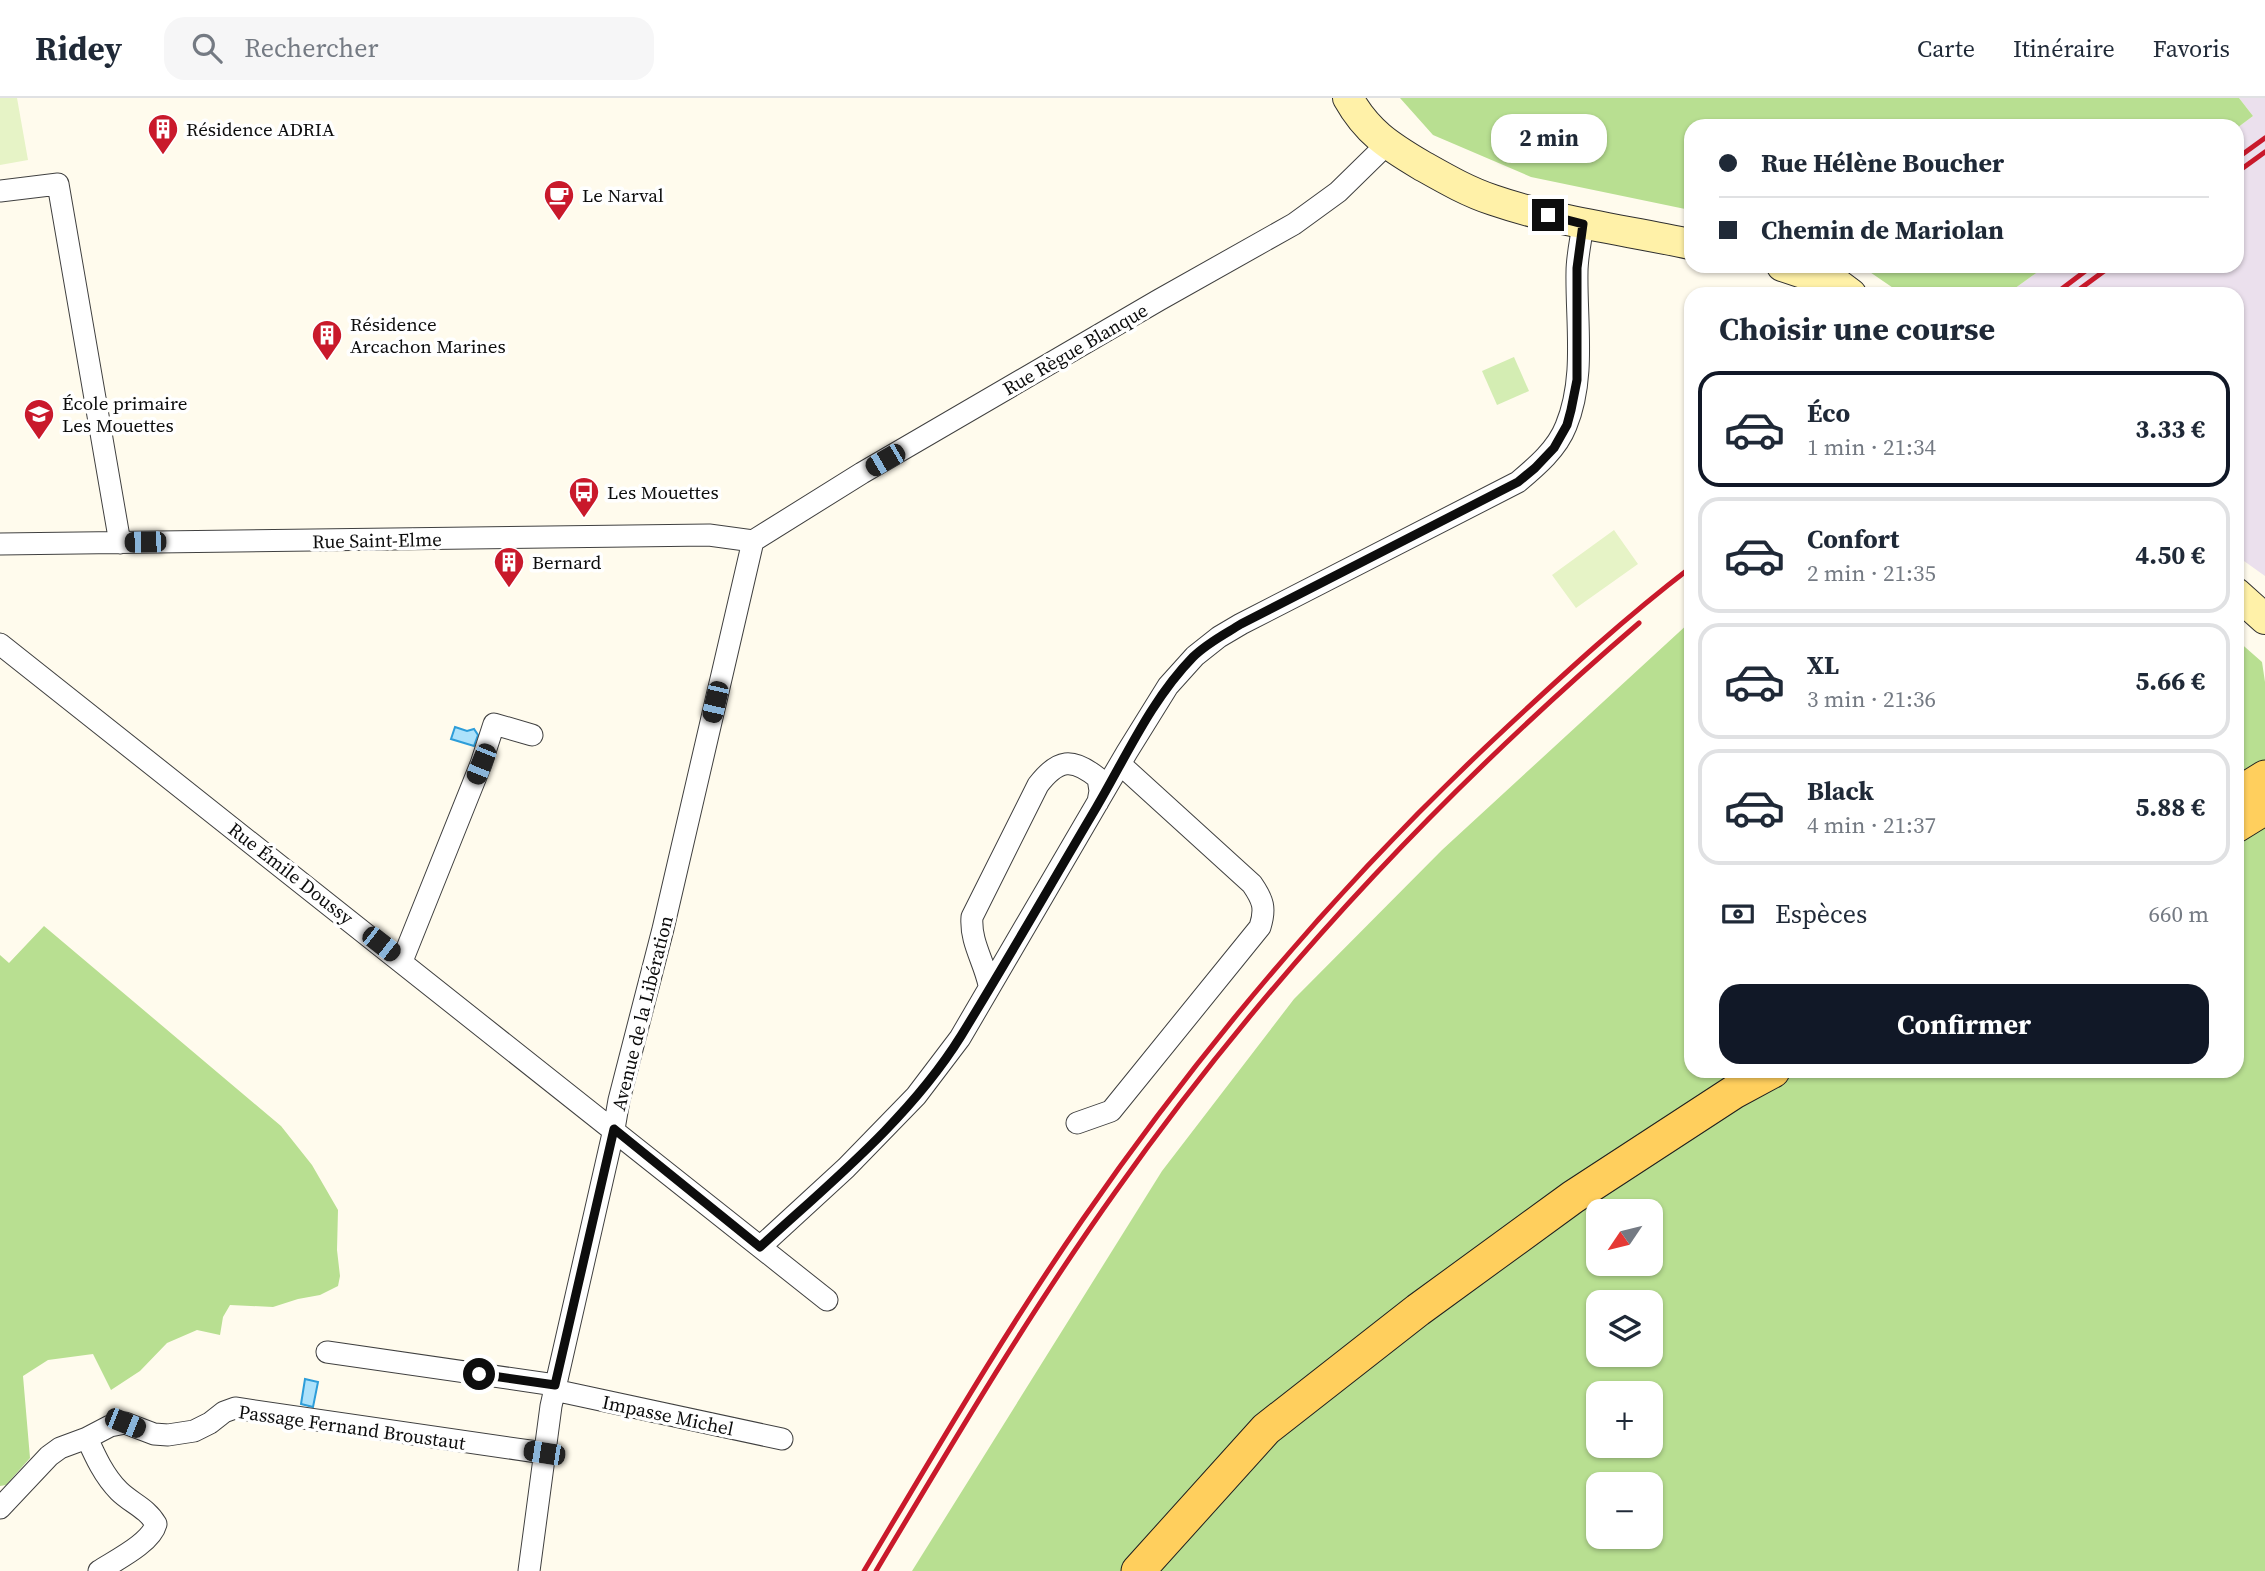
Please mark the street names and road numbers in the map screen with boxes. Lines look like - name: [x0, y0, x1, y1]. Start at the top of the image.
- street label: Rue Règue Blanque: [998, 297, 1152, 401]
- street label: Rue Saint-Elme: [312, 526, 442, 554]
- street label: Rue Émile Doussy: [223, 816, 359, 930]
- street label: Avenue de la Libération: [605, 913, 679, 1113]
- street label: Impasse Michel: [600, 1388, 736, 1442]
- street label: Passage Fernand Broustaut: [237, 1398, 468, 1456]

